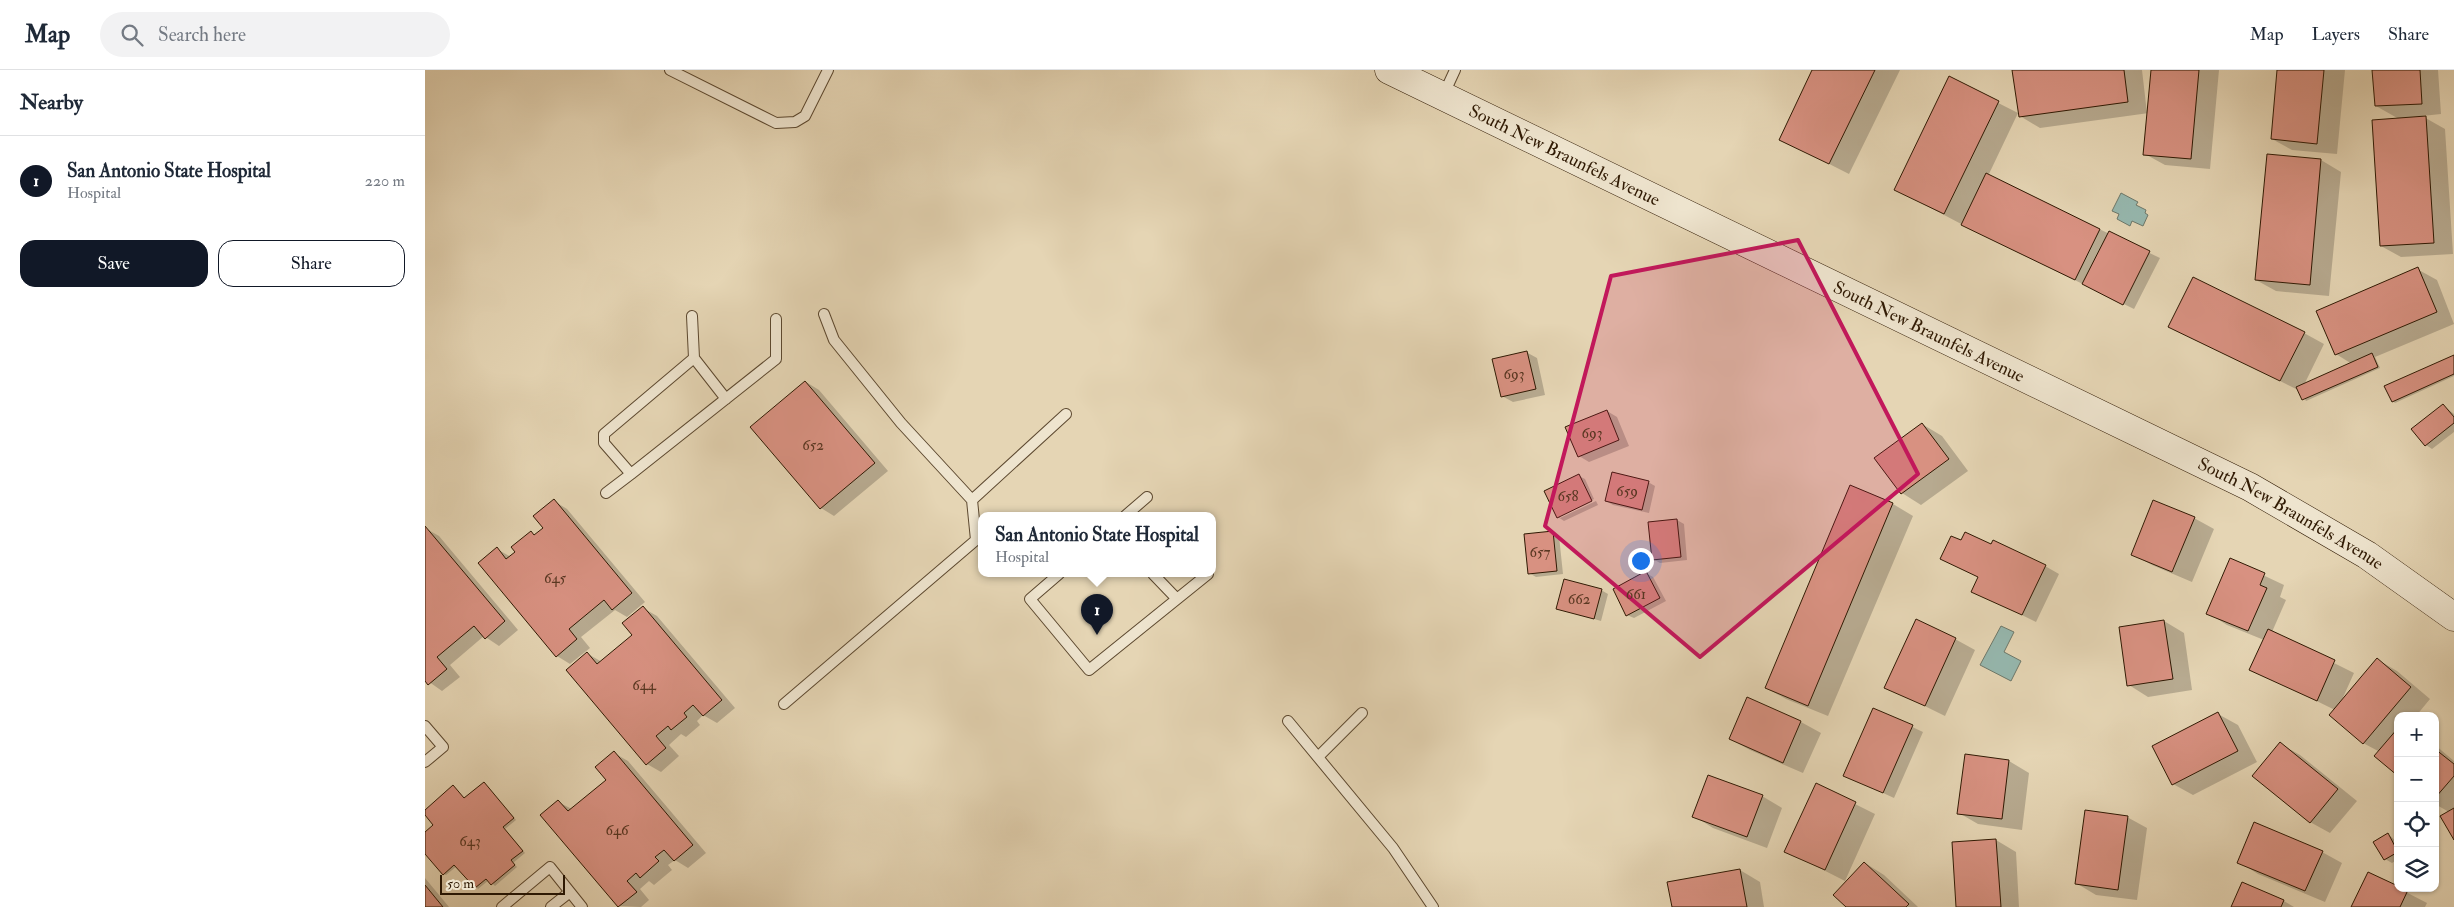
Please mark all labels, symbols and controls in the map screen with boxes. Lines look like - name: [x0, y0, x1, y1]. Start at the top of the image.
- search box: [100, 12, 450, 57]
- text: Map: [25, 19, 70, 50]
- icon: search: [118, 21, 146, 49]
- text: Search here: [158, 23, 246, 47]
- text: Map: [2250, 23, 2284, 46]
- text: Layers: [2312, 23, 2360, 46]
- text: Share: [2388, 23, 2429, 46]
- text: Nearby: [20, 89, 83, 116]
- street label: South New Braunfels Avenue: [1465, 99, 1664, 212]
- text: San Antonio State Hospital: [67, 159, 271, 183]
- text: 1: [33, 171, 39, 191]
- text: 220 m: [365, 171, 405, 191]
- text: Hospital: [67, 183, 121, 203]
- button: Save: [20, 240, 208, 287]
- button: Share: [218, 240, 405, 287]
- street label: South New Braunfels Avenue: [1829, 276, 2029, 388]
- house number: 693: [1504, 365, 1525, 384]
- house number: 693: [1582, 424, 1603, 443]
- house number: 652: [802, 436, 824, 455]
- street label: South New Braunfels Avenue: [2194, 452, 2388, 575]
- house number: 659: [1616, 482, 1638, 501]
- house number: 658: [1557, 487, 1579, 506]
- popup: [978, 512, 1216, 577]
- text: San Antonio State Hospital: [995, 523, 1199, 547]
- house number: 657: [1529, 543, 1551, 562]
- text: Hospital: [995, 547, 1049, 567]
- your location: [1628, 548, 1654, 574]
- house number: 645: [544, 569, 567, 588]
- house number: 661: [1626, 585, 1646, 604]
- house number: 662: [1568, 590, 1591, 609]
- pin: 1: [1081, 594, 1113, 635]
- house number: 644: [632, 676, 657, 695]
- map controls: [2394, 712, 2439, 892]
- button: +: [2394, 712, 2439, 757]
- button: −: [2394, 757, 2439, 802]
- button: locate: [2394, 802, 2439, 847]
- house number: 646: [605, 821, 630, 840]
- house number: 643: [459, 832, 481, 851]
- button: layers: [2394, 847, 2439, 892]
- scale bar: [440, 872, 565, 895]
- text: 50 m: [447, 875, 474, 892]

